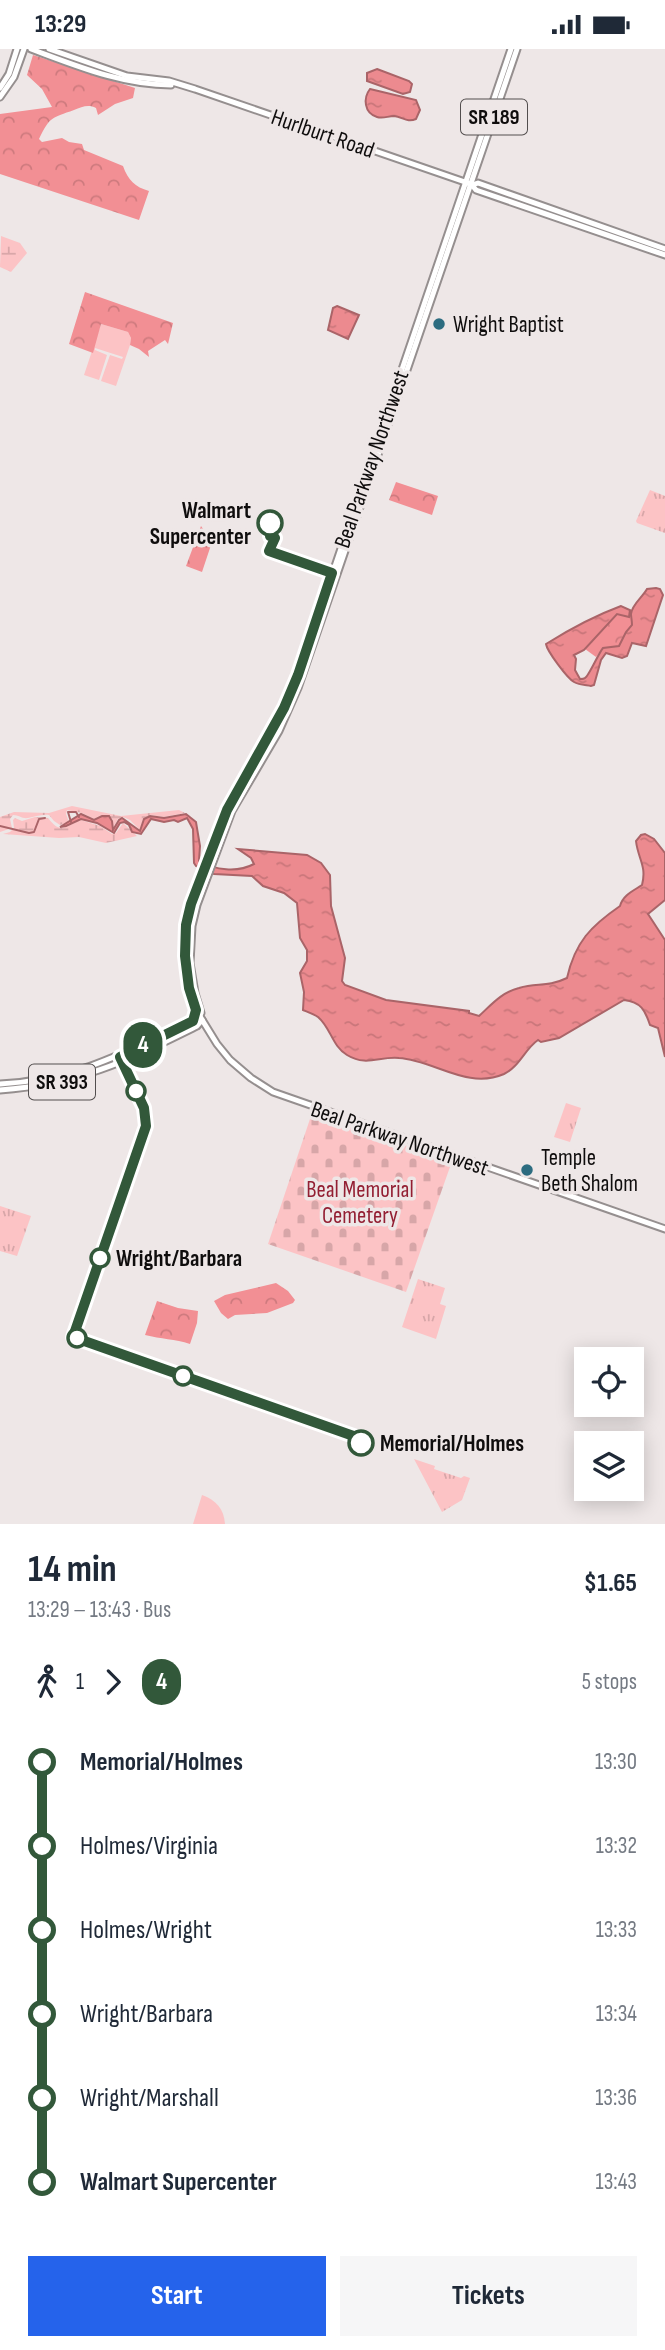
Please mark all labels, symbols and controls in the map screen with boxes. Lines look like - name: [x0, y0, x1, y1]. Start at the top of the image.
- text: 13:29: [35, 9, 86, 40]
- road number: SR 189: [461, 99, 527, 135]
- street label: Hurlburt Road: [267, 103, 378, 165]
- place label: Wright Baptist: [453, 311, 564, 339]
- marker: Wright Baptist: [431, 316, 447, 332]
- street label: Beal Parkway Northwest: [328, 367, 415, 552]
- place label: Walmart Supercenter: [150, 497, 251, 551]
- marker: Walmart Supercenter: [257, 510, 283, 536]
- line badge: 4: [120, 1022, 166, 1068]
- text: 4: [137, 1030, 149, 1059]
- road number: SR 393: [29, 1065, 95, 1099]
- unlabelled marker: [126, 1081, 146, 1101]
- street label: Beal Parkway Northwest: [307, 1095, 492, 1182]
- place label: Temple Beth Shalom: [541, 1144, 638, 1198]
- marker: Temple Beth Shalom: [519, 1162, 535, 1178]
- park label: Beal Memorial Cemetery: [306, 1176, 414, 1230]
- place label: Wright/Barbara: [116, 1245, 242, 1273]
- marker: Wright/Barbara: [90, 1248, 110, 1268]
- unlabelled marker: [67, 1328, 87, 1348]
- map controls: [574, 1347, 644, 1501]
- button: locate: [574, 1347, 644, 1417]
- unlabelled marker: [173, 1366, 193, 1386]
- marker: Memorial/Holmes: [348, 1430, 374, 1456]
- place label: Memorial/Holmes: [380, 1430, 524, 1458]
- button: layers: [574, 1431, 644, 1501]
- text: 14 min: [28, 1547, 117, 1592]
- text: $1.65: [584, 1568, 637, 1599]
- text: 13:29 – 13:43 · Bus: [28, 1596, 171, 1624]
- icon: walk: [28, 1663, 66, 1701]
- icon: forward: [94, 1663, 132, 1701]
- text: 4: [156, 1667, 167, 1696]
- text: 1: [76, 1668, 84, 1696]
- text: 5 stops: [582, 1668, 637, 1696]
- text: Memorial/Holmes: [80, 1747, 243, 1778]
- text: 13:30: [595, 1748, 637, 1776]
- text: Holmes/Virginia: [80, 1831, 218, 1862]
- text: 13:32: [596, 1832, 637, 1860]
- text: Holmes/Wright: [80, 1915, 212, 1946]
- text: 13:33: [596, 1916, 637, 1944]
- text: Wright/Barbara: [80, 1999, 213, 2030]
- text: 13:34: [596, 2000, 637, 2028]
- text: Wright/Marshall: [80, 2083, 219, 2114]
- text: 13:36: [595, 2084, 637, 2112]
- text: Walmart Supercenter: [80, 2167, 277, 2198]
- text: 13:43: [596, 2168, 637, 2196]
- button: Start: [28, 2256, 326, 2336]
- button: Tickets: [340, 2256, 637, 2336]

